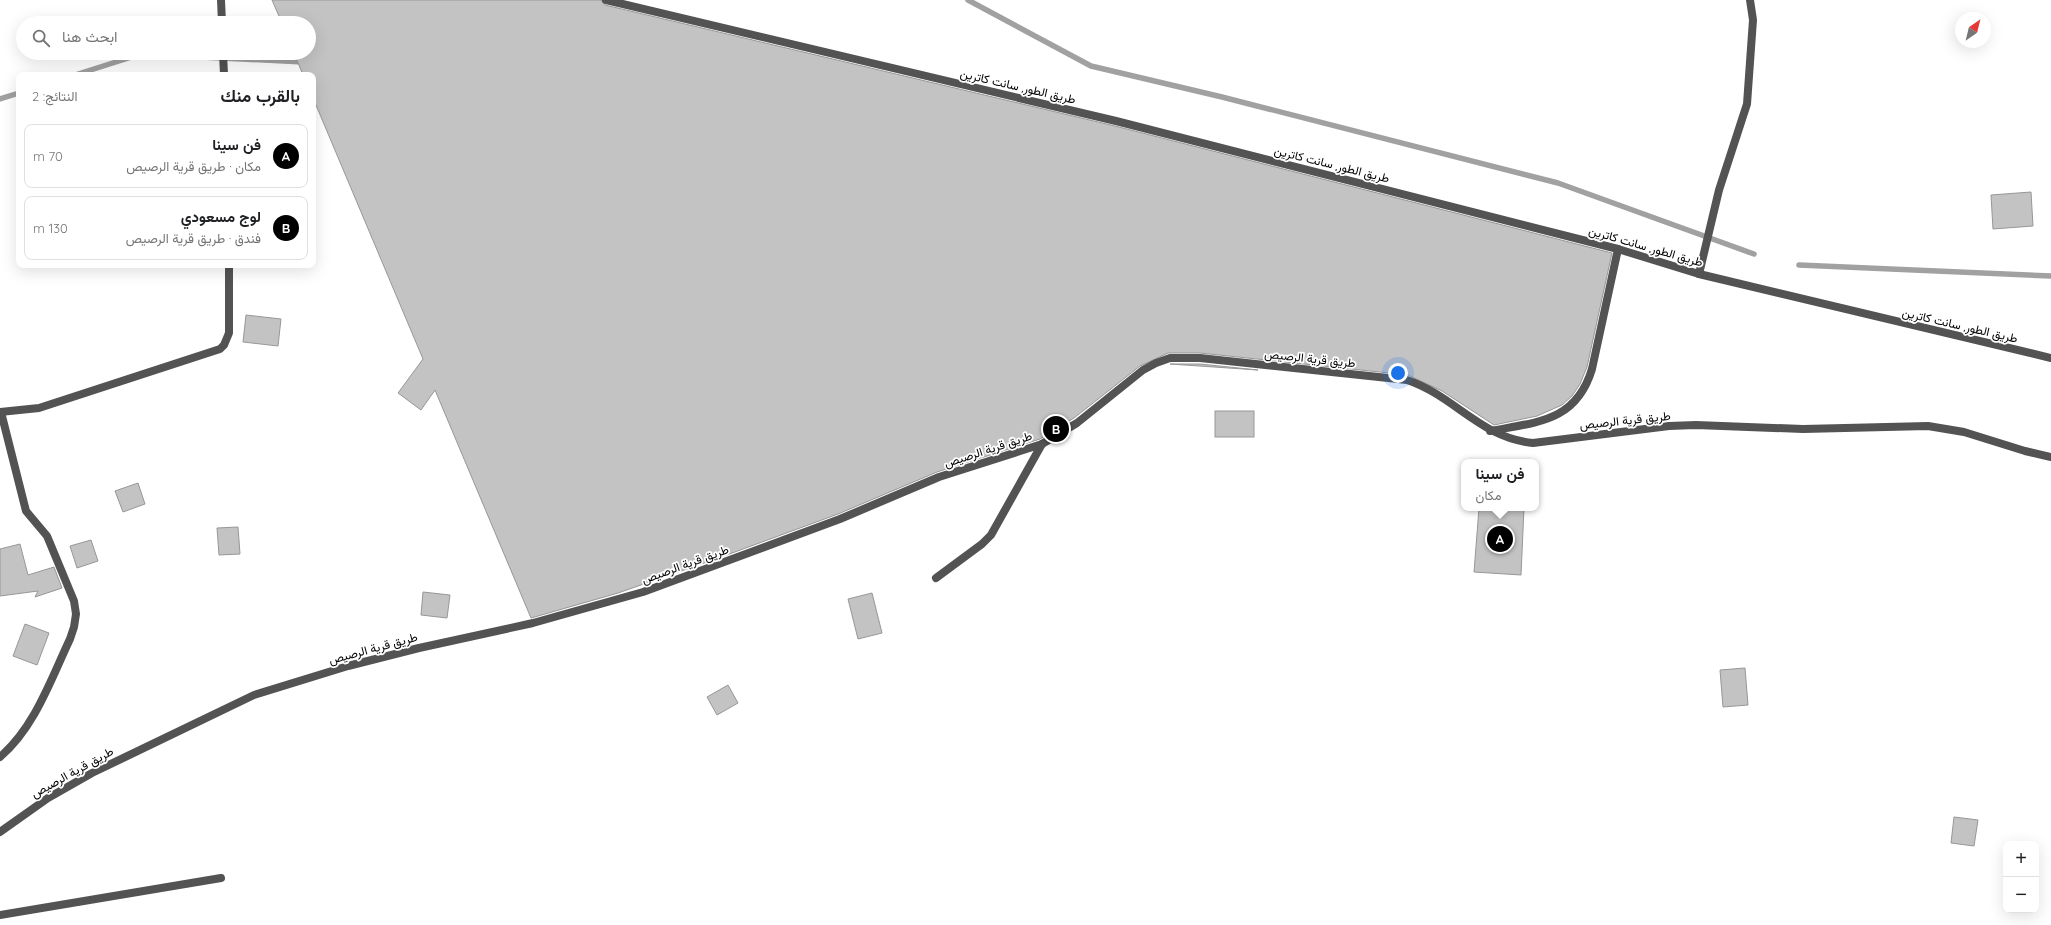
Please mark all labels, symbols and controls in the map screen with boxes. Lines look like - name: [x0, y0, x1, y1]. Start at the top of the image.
- north arrow: [1955, 12, 1991, 48]
- search box: [16, 16, 316, 60]
- icon: search: [30, 27, 52, 49]
- text: ابحث هنا: [62, 27, 118, 46]
- street label: طريق الطور, سانت كاترين: [959, 65, 1077, 108]
- text: بالقرب منك: [221, 85, 300, 106]
- text: النتائج: 2: [32, 88, 78, 104]
- text: فن سينا: [212, 135, 261, 154]
- street label: طريق الطور, سانت كاترين: [1273, 142, 1391, 187]
- text: 70 m: [33, 148, 63, 164]
- text: A: [282, 148, 290, 164]
- text: مكان · طريق قرية الرصيص: [126, 158, 261, 174]
- text: لوج مسعودي: [181, 207, 261, 226]
- text: 130 m: [33, 220, 68, 236]
- text: B: [282, 220, 290, 236]
- street label: طريق الطور, سانت كاترين: [1587, 223, 1705, 271]
- text: فندق · طريق قرية الرصيص: [126, 230, 261, 246]
- street label: طريق الطور, سانت كاترين: [1901, 304, 2019, 347]
- street label: طريق قرية الرصيص: [1264, 346, 1357, 371]
- your location: [1388, 363, 1408, 383]
- street label: طريق قرية الرصيص: [1579, 408, 1672, 433]
- pin: B: [1043, 414, 1069, 444]
- street label: طريق قرية الرصيص: [942, 428, 1034, 471]
- popup: [1461, 459, 1539, 511]
- text: فن سينا: [1476, 464, 1524, 483]
- text: مكان: [1476, 487, 1501, 503]
- pin: A: [1487, 524, 1513, 554]
- street label: طريق قرية الرصيص: [639, 541, 731, 588]
- street label: طريق قرية الرصيص: [327, 629, 420, 668]
- street label: طريق قرية الرصيص: [28, 743, 116, 802]
- map controls: [2003, 841, 2039, 913]
- button: +: [2003, 841, 2039, 877]
- button: −: [2003, 877, 2039, 913]

